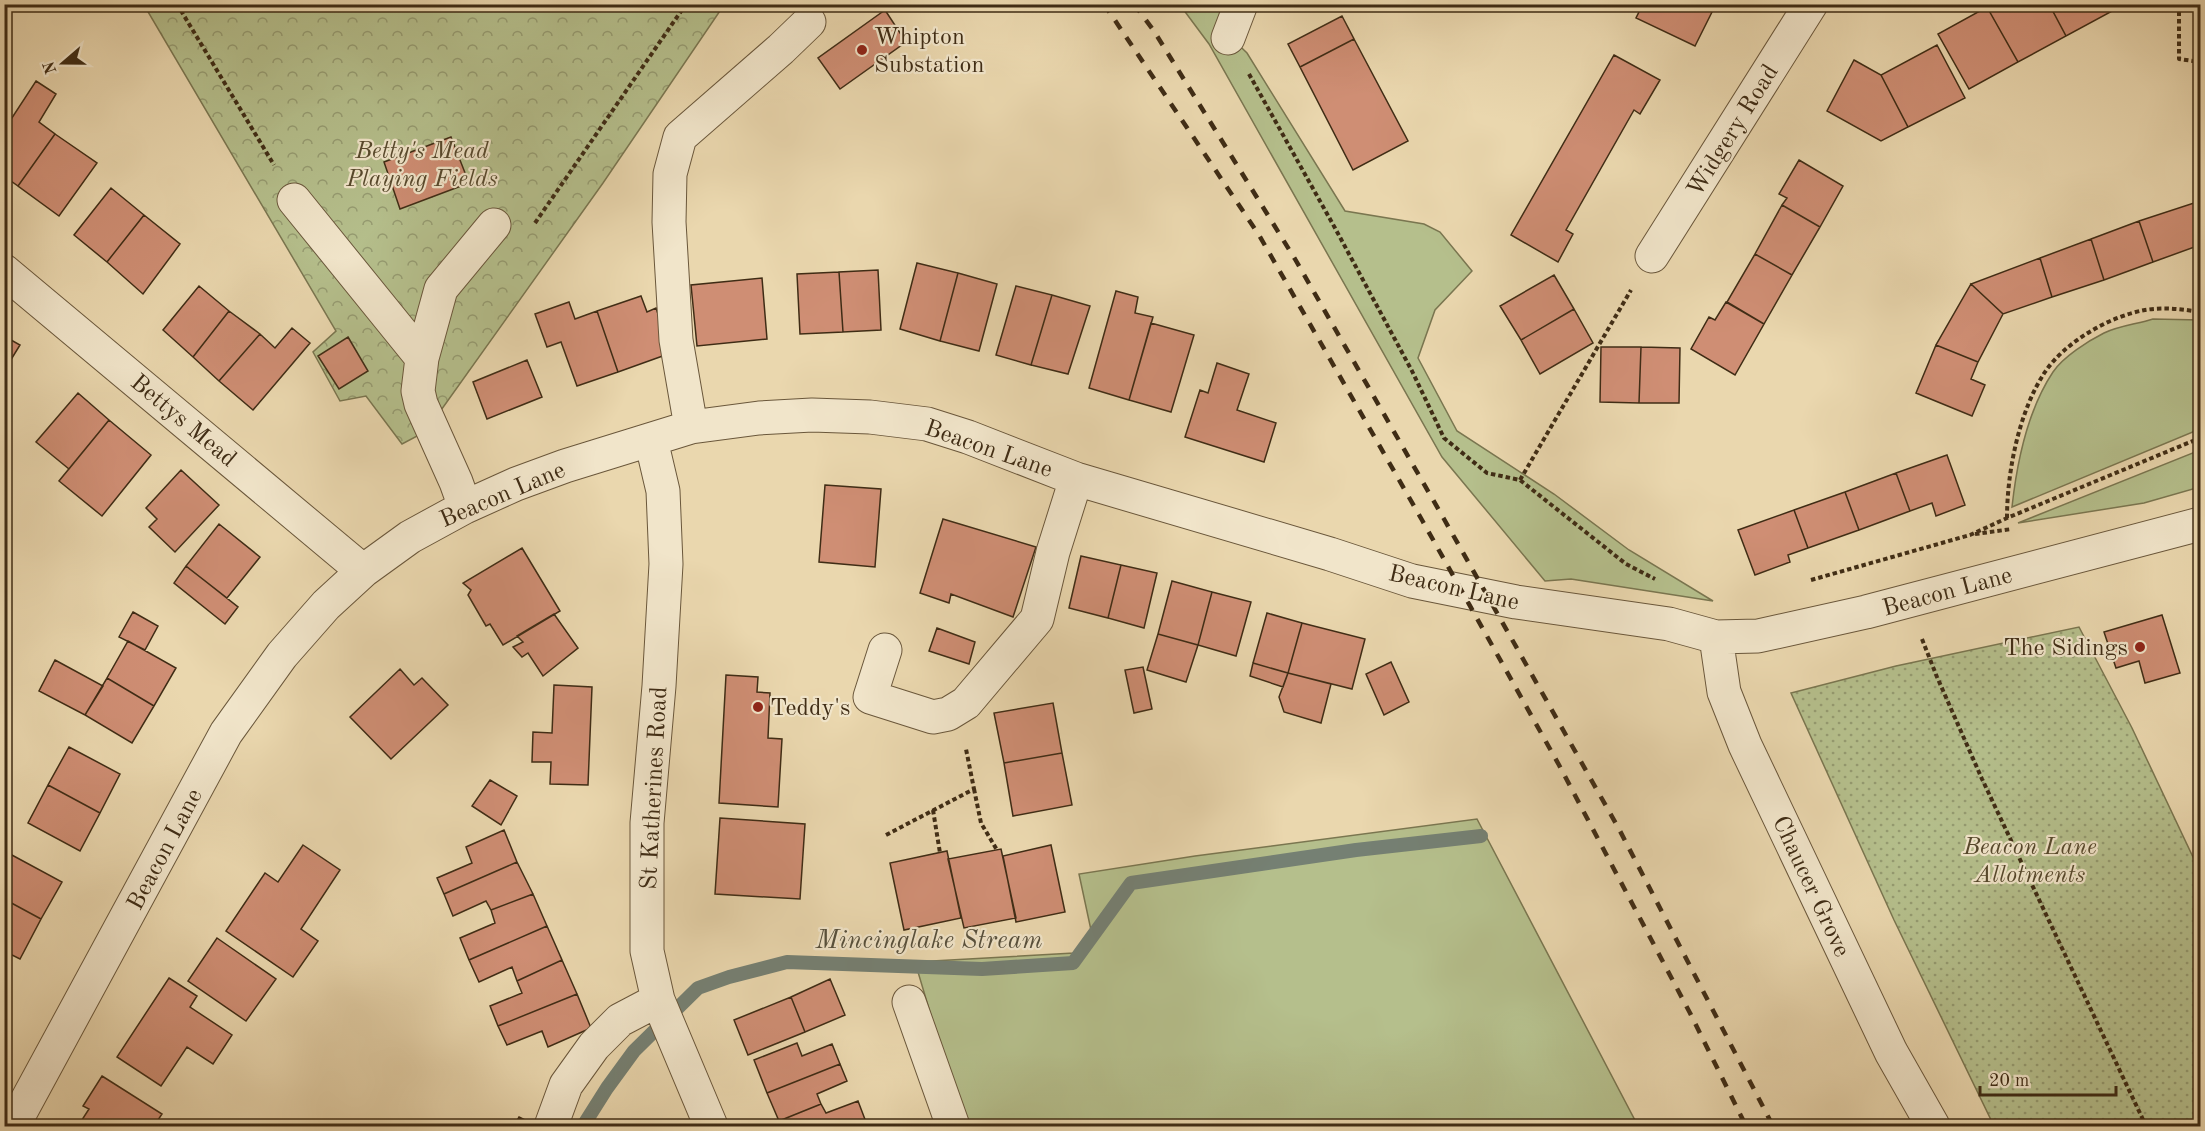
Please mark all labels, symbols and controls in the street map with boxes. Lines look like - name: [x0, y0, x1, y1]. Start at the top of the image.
- place label: Whipton Substation: [874, 26, 984, 78]
- north arrow: [33, 33, 93, 93]
- marker: Whipton Substation: [855, 43, 869, 57]
- text: N: [41, 58, 60, 76]
- street label: Widgery Road: [1684, 61, 1784, 201]
- park label: Betty's Mead Playing Fields: [345, 140, 498, 192]
- street label: Bettys Mead: [125, 371, 240, 472]
- street label: Beacon Lane: [921, 417, 1055, 483]
- street label: Beacon Lane: [437, 459, 569, 533]
- street label: Beacon Lane: [1386, 562, 1521, 616]
- street label: Beacon Lane: [1880, 564, 2015, 622]
- place label: The Sidings: [2003, 637, 2128, 661]
- marker: The Sidings: [2133, 640, 2147, 654]
- street label: St Katherines Road: [638, 686, 672, 890]
- place label: Teddy's: [770, 697, 851, 721]
- marker: Teddy's: [751, 700, 765, 714]
- street label: Beacon Lane: [124, 785, 208, 914]
- street label: Chaucer Grove: [1767, 813, 1853, 961]
- park label: Beacon Lane Allotments: [1962, 836, 2097, 888]
- water label: Mincinglake Stream: [814, 928, 1043, 954]
- scale bar: [1980, 1059, 2116, 1097]
- text: 20 m: [1989, 1072, 2029, 1090]

